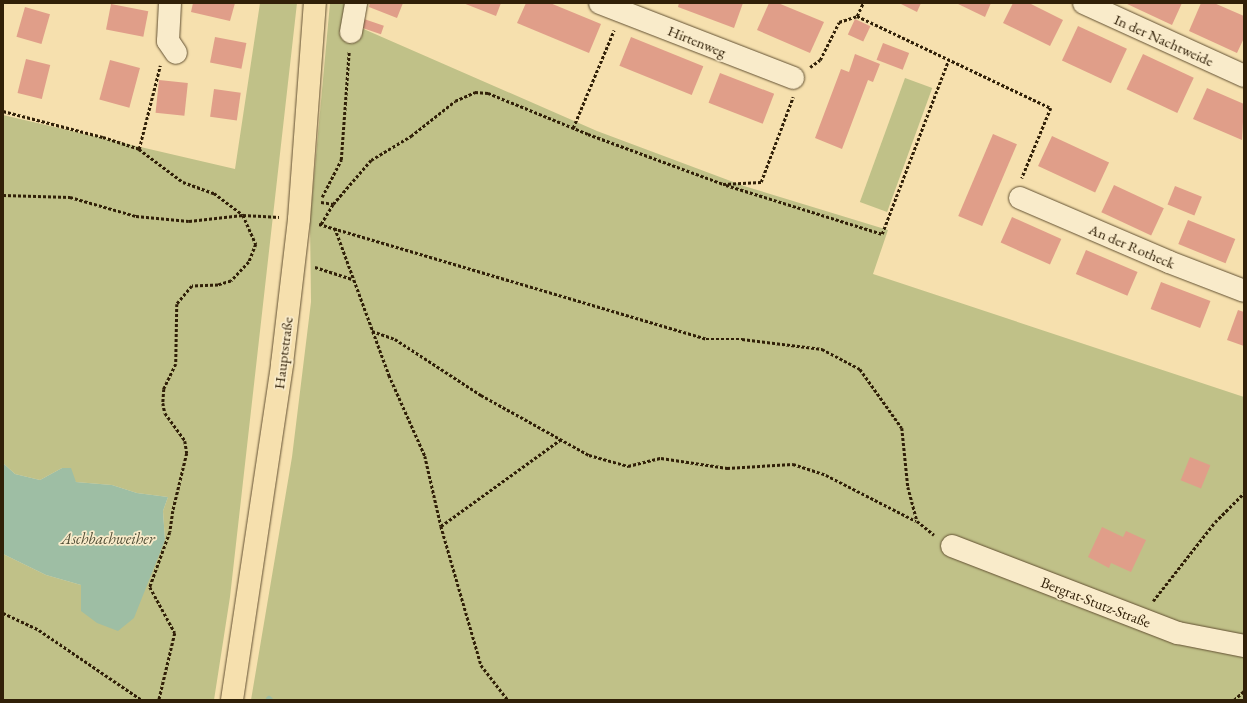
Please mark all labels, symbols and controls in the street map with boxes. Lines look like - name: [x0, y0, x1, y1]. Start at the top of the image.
- street label: In der Nachtweide: [1112, 10, 1216, 70]
- street label: Hirtenweg: [665, 21, 729, 61]
- street label: An der Rotheck: [1086, 220, 1178, 272]
- street label: Hauptstraße: [270, 316, 296, 390]
- water label: Aschbachweiher: [61, 529, 155, 549]
- street label: Bergrat-Stutz-Straße: [1039, 573, 1153, 631]

